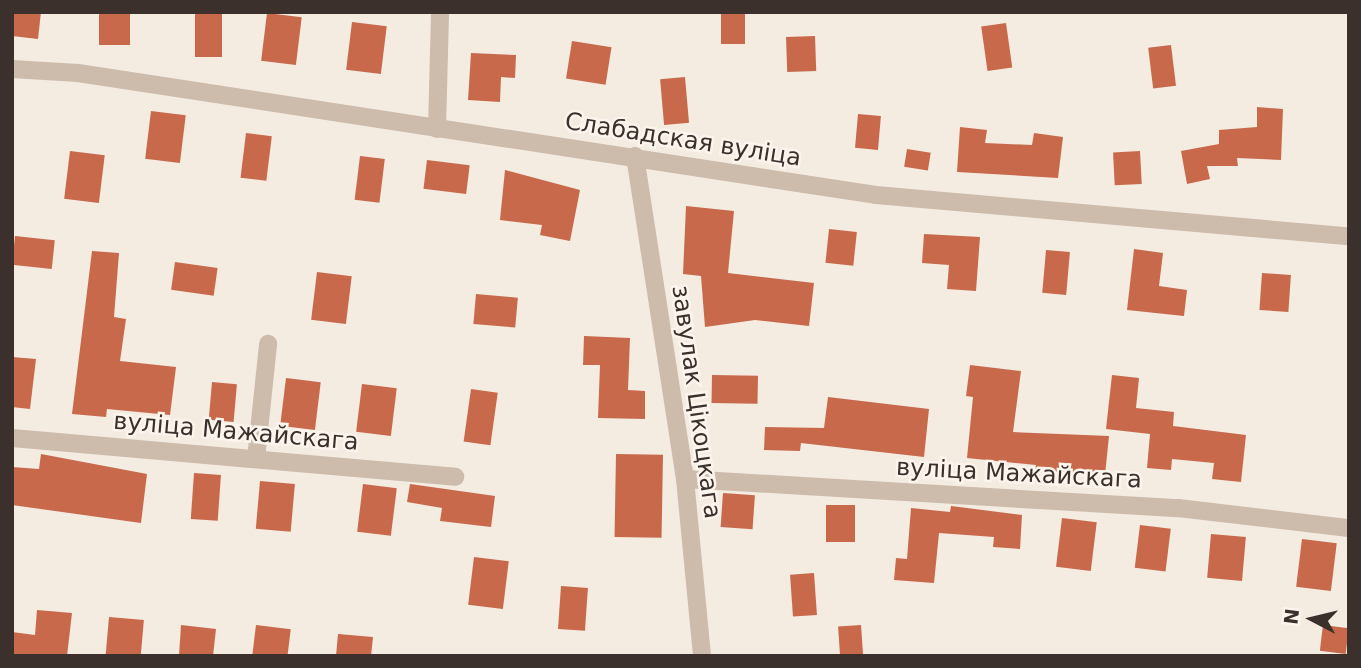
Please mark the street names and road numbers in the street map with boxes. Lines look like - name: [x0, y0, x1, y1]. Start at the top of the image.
- street label: Слабадская вуліца: [563, 107, 803, 173]
- street label: завулак Цікоцкага: [665, 283, 727, 521]
- street label: вуліца Мажайскага: [112, 407, 360, 457]
- street label: вуліца Мажайскага: [895, 453, 1143, 495]

